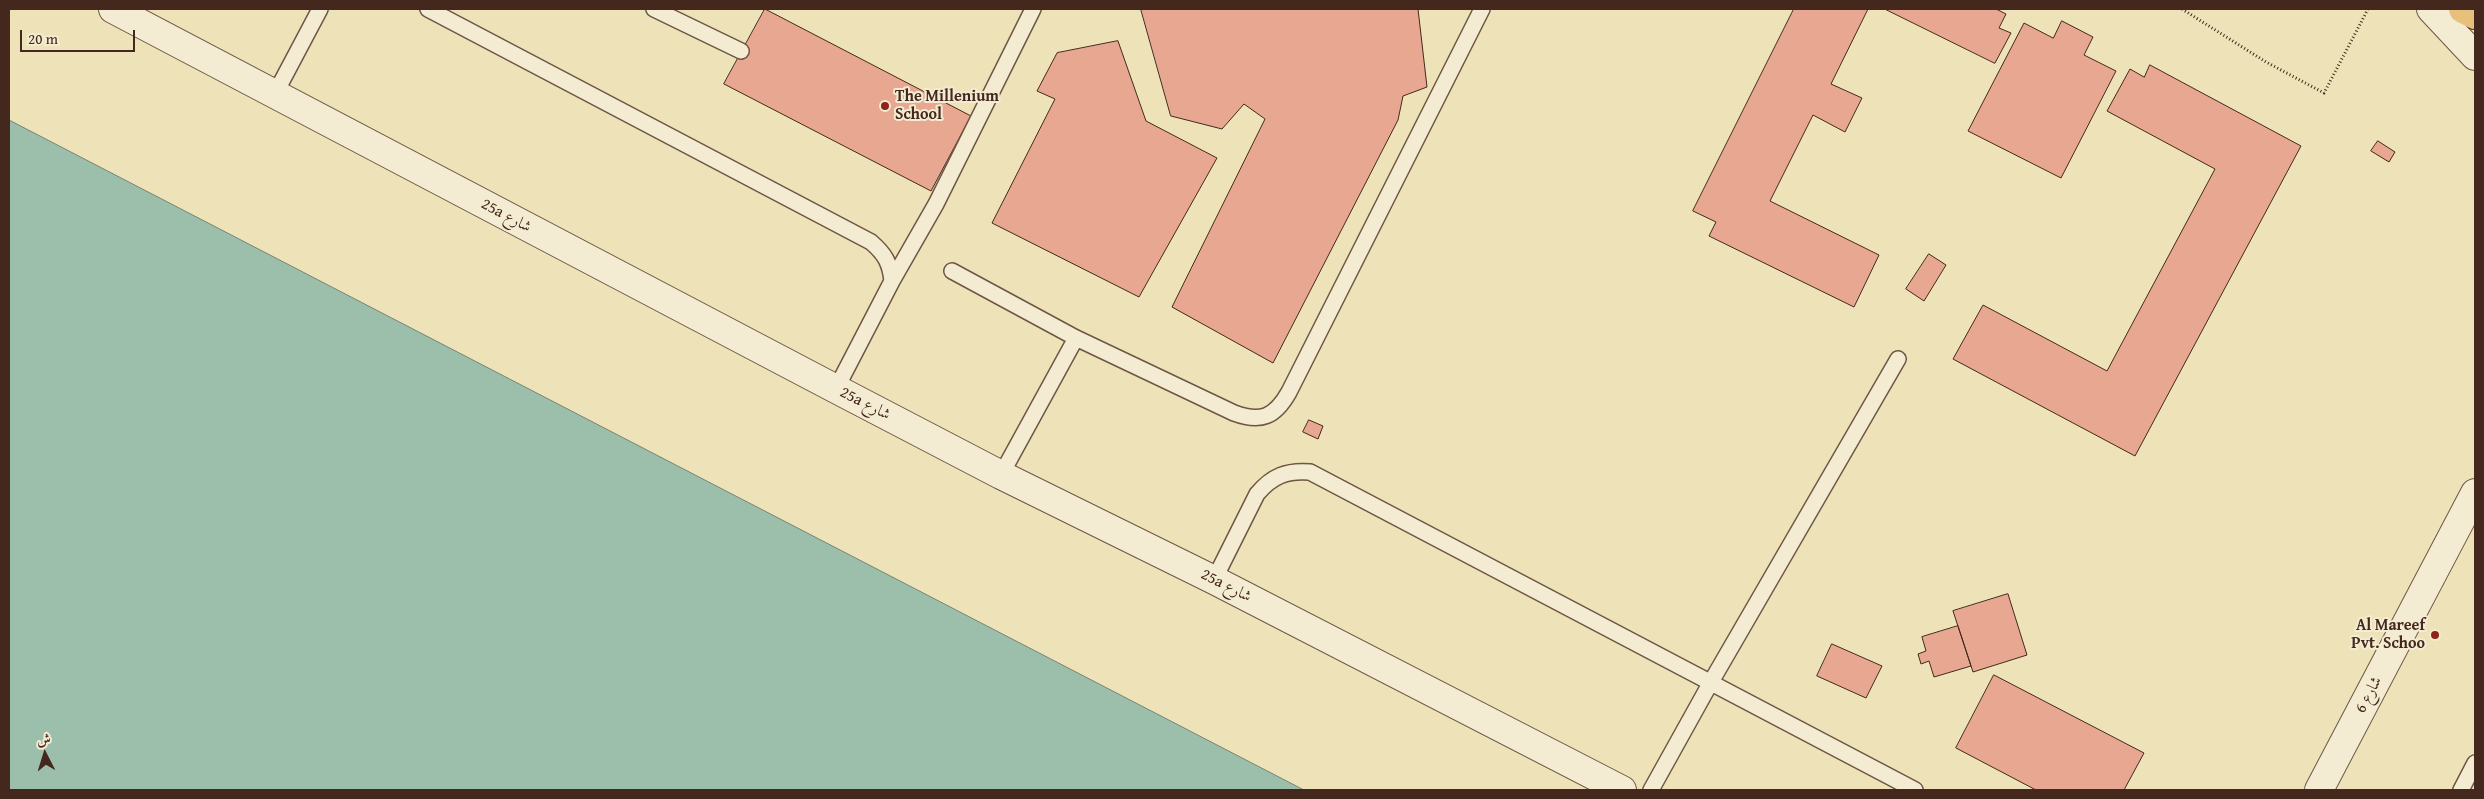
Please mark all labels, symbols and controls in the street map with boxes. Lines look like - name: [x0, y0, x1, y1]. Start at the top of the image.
- scale bar: [22, 20, 138, 52]
- text: 20 m: [28, 28, 58, 49]
- place label: The Millenium School: [895, 87, 999, 125]
- marker: The Millenium School: [879, 100, 891, 112]
- street label: 25a شارع: [478, 195, 534, 237]
- street label: 25a شارع: [836, 383, 894, 425]
- street label: 25a شارع: [1197, 565, 1255, 607]
- place label: Al Mareef Pvt. Schoo: [2351, 616, 2425, 654]
- marker: Al Mareef Pvt. Schoo: [2429, 629, 2441, 641]
- street label: شارع 6: [2351, 673, 2387, 717]
- text: ش: [36, 728, 51, 750]
- north arrow: [20, 729, 70, 779]

